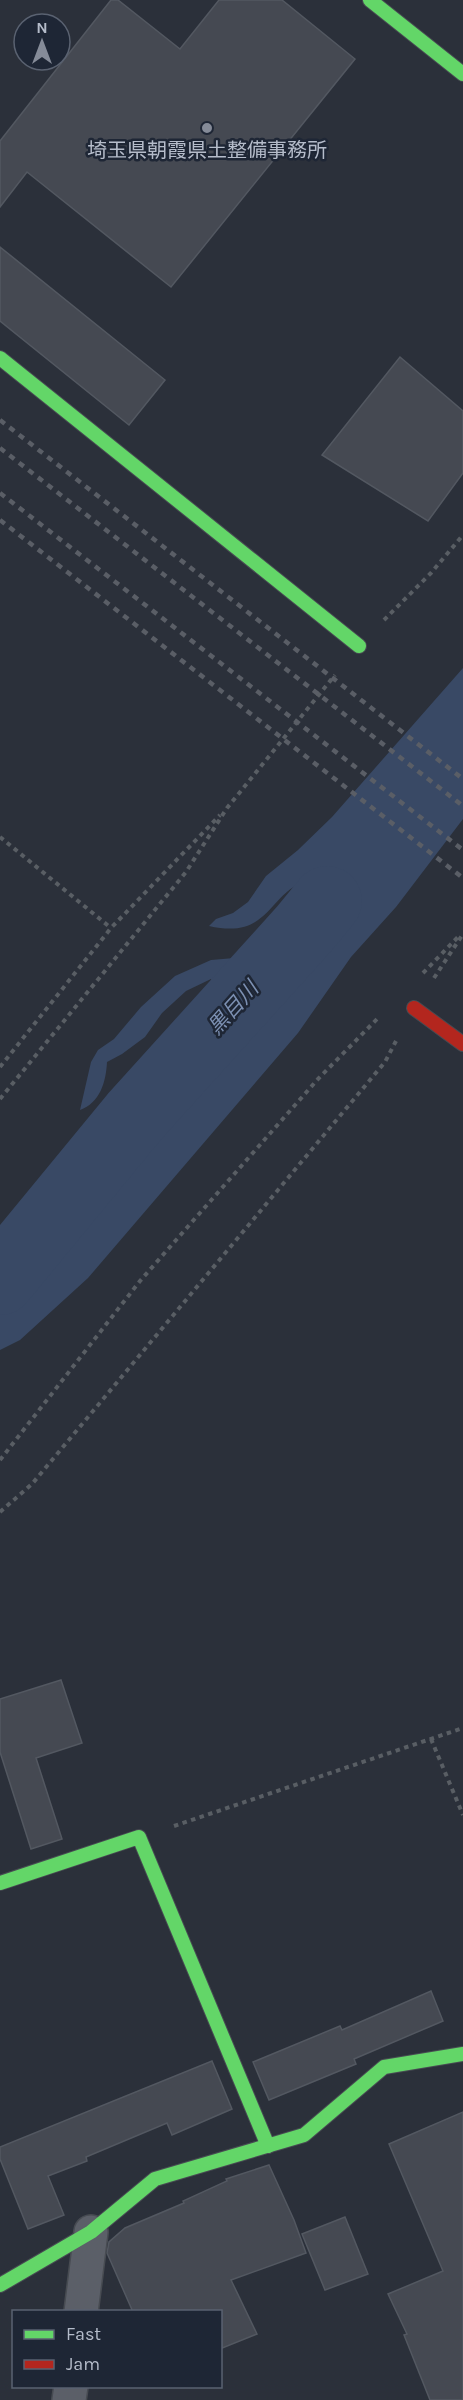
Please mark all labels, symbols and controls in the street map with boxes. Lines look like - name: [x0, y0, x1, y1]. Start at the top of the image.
- north arrow: [12, 12, 72, 72]
- text: N: [36, 18, 48, 37]
- marker: 埼玉県朝霞県土整備事務所: [200, 121, 214, 135]
- place label: 埼玉県朝霞県土整備事務所: [87, 139, 327, 162]
- water label: 黒目川: [203, 975, 264, 1039]
- legend: [12, 2310, 222, 2388]
- text: Fast: [66, 2323, 101, 2345]
- text: Jam: [66, 2353, 100, 2375]

